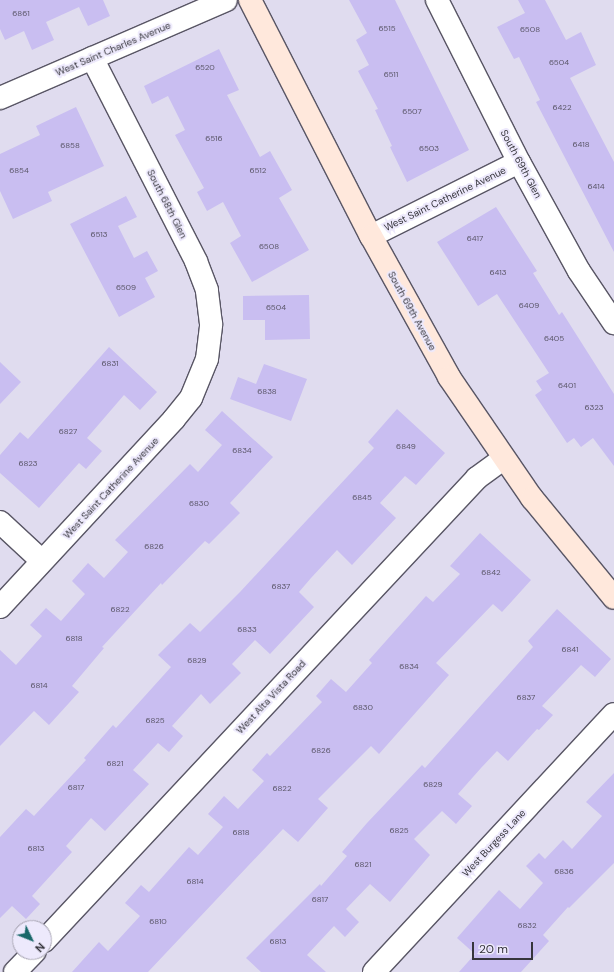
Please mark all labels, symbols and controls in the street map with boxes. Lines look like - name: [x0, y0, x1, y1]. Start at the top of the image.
- house number: 6861: [12, 9, 30, 19]
- street label: West Saint Charles Avenue: [54, 19, 172, 79]
- house number: 6515: [378, 24, 396, 34]
- house number: 6508: [520, 25, 540, 35]
- house number: 6504: [549, 58, 569, 68]
- house number: 6520: [195, 63, 215, 73]
- house number: 6511: [384, 70, 398, 80]
- house number: 6422: [552, 103, 572, 113]
- house number: 6507: [402, 107, 422, 117]
- street label: South 69th Glen: [498, 128, 544, 200]
- house number: 6516: [205, 134, 223, 144]
- house number: 6418: [572, 140, 590, 150]
- house number: 6858: [60, 141, 80, 151]
- house number: 6503: [419, 144, 439, 154]
- street label: West Saint Catherine Avenue: [382, 164, 508, 234]
- house number: 6854: [9, 166, 29, 176]
- house number: 6512: [250, 166, 266, 176]
- street label: South 68th Glen: [144, 168, 190, 240]
- house number: 6414: [587, 182, 605, 192]
- house number: 6513: [91, 230, 107, 240]
- house number: 6417: [467, 234, 483, 244]
- house number: 6508: [259, 242, 279, 252]
- house number: 6413: [489, 268, 507, 278]
- street label: South 69th Avenue: [385, 269, 439, 353]
- house number: 6509: [116, 283, 136, 293]
- house number: 6409: [519, 301, 539, 311]
- house number: 6504: [266, 303, 286, 313]
- house number: 6405: [544, 334, 564, 344]
- house number: 6831: [102, 359, 118, 369]
- house number: 6401: [558, 381, 576, 391]
- house number: 6838: [257, 387, 277, 397]
- house number: 6323: [584, 403, 604, 413]
- house number: 6827: [59, 427, 77, 437]
- street label: West Saint Catherine Avenue: [61, 435, 161, 541]
- house number: 6849: [396, 442, 416, 452]
- house number: 6834: [232, 446, 252, 456]
- house number: 6823: [18, 459, 38, 469]
- house number: 6845: [352, 493, 372, 503]
- house number: 6830: [189, 499, 209, 509]
- house number: 6826: [144, 542, 164, 552]
- house number: 6842: [481, 568, 501, 578]
- house number: 6837: [272, 582, 290, 592]
- house number: 6822: [111, 605, 129, 615]
- house number: 6833: [237, 625, 257, 635]
- house number: 6818: [65, 634, 83, 644]
- house number: 6841: [561, 645, 579, 655]
- house number: 6829: [187, 656, 207, 666]
- street label: West Alta Vista Road: [234, 658, 308, 736]
- house number: 6834: [399, 662, 419, 672]
- house number: 6814: [30, 681, 48, 691]
- house number: 6837: [517, 693, 535, 703]
- house number: 6830: [353, 703, 373, 713]
- house number: 6825: [145, 716, 165, 726]
- house number: 6826: [311, 746, 331, 756]
- house number: 6821: [107, 759, 123, 769]
- house number: 6829: [423, 780, 443, 790]
- house number: 6817: [68, 783, 84, 793]
- house number: 6822: [273, 784, 291, 794]
- street label: West Burgess Lane: [460, 807, 528, 879]
- house number: 6825: [389, 826, 409, 836]
- house number: 6818: [232, 828, 250, 838]
- house number: 6813: [28, 844, 44, 854]
- house number: 6821: [355, 860, 371, 870]
- house number: 6836: [554, 867, 574, 877]
- house number: 6814: [186, 877, 204, 887]
- house number: 6817: [312, 895, 328, 905]
- house number: 6810: [149, 917, 167, 927]
- north arrow: [12, 920, 52, 960]
- house number: 6832: [517, 921, 537, 931]
- scale bar: [474, 934, 535, 960]
- house number: 6813: [270, 937, 286, 947]
- text: N: [32, 940, 48, 955]
- text: 20 m: [479, 941, 508, 957]

